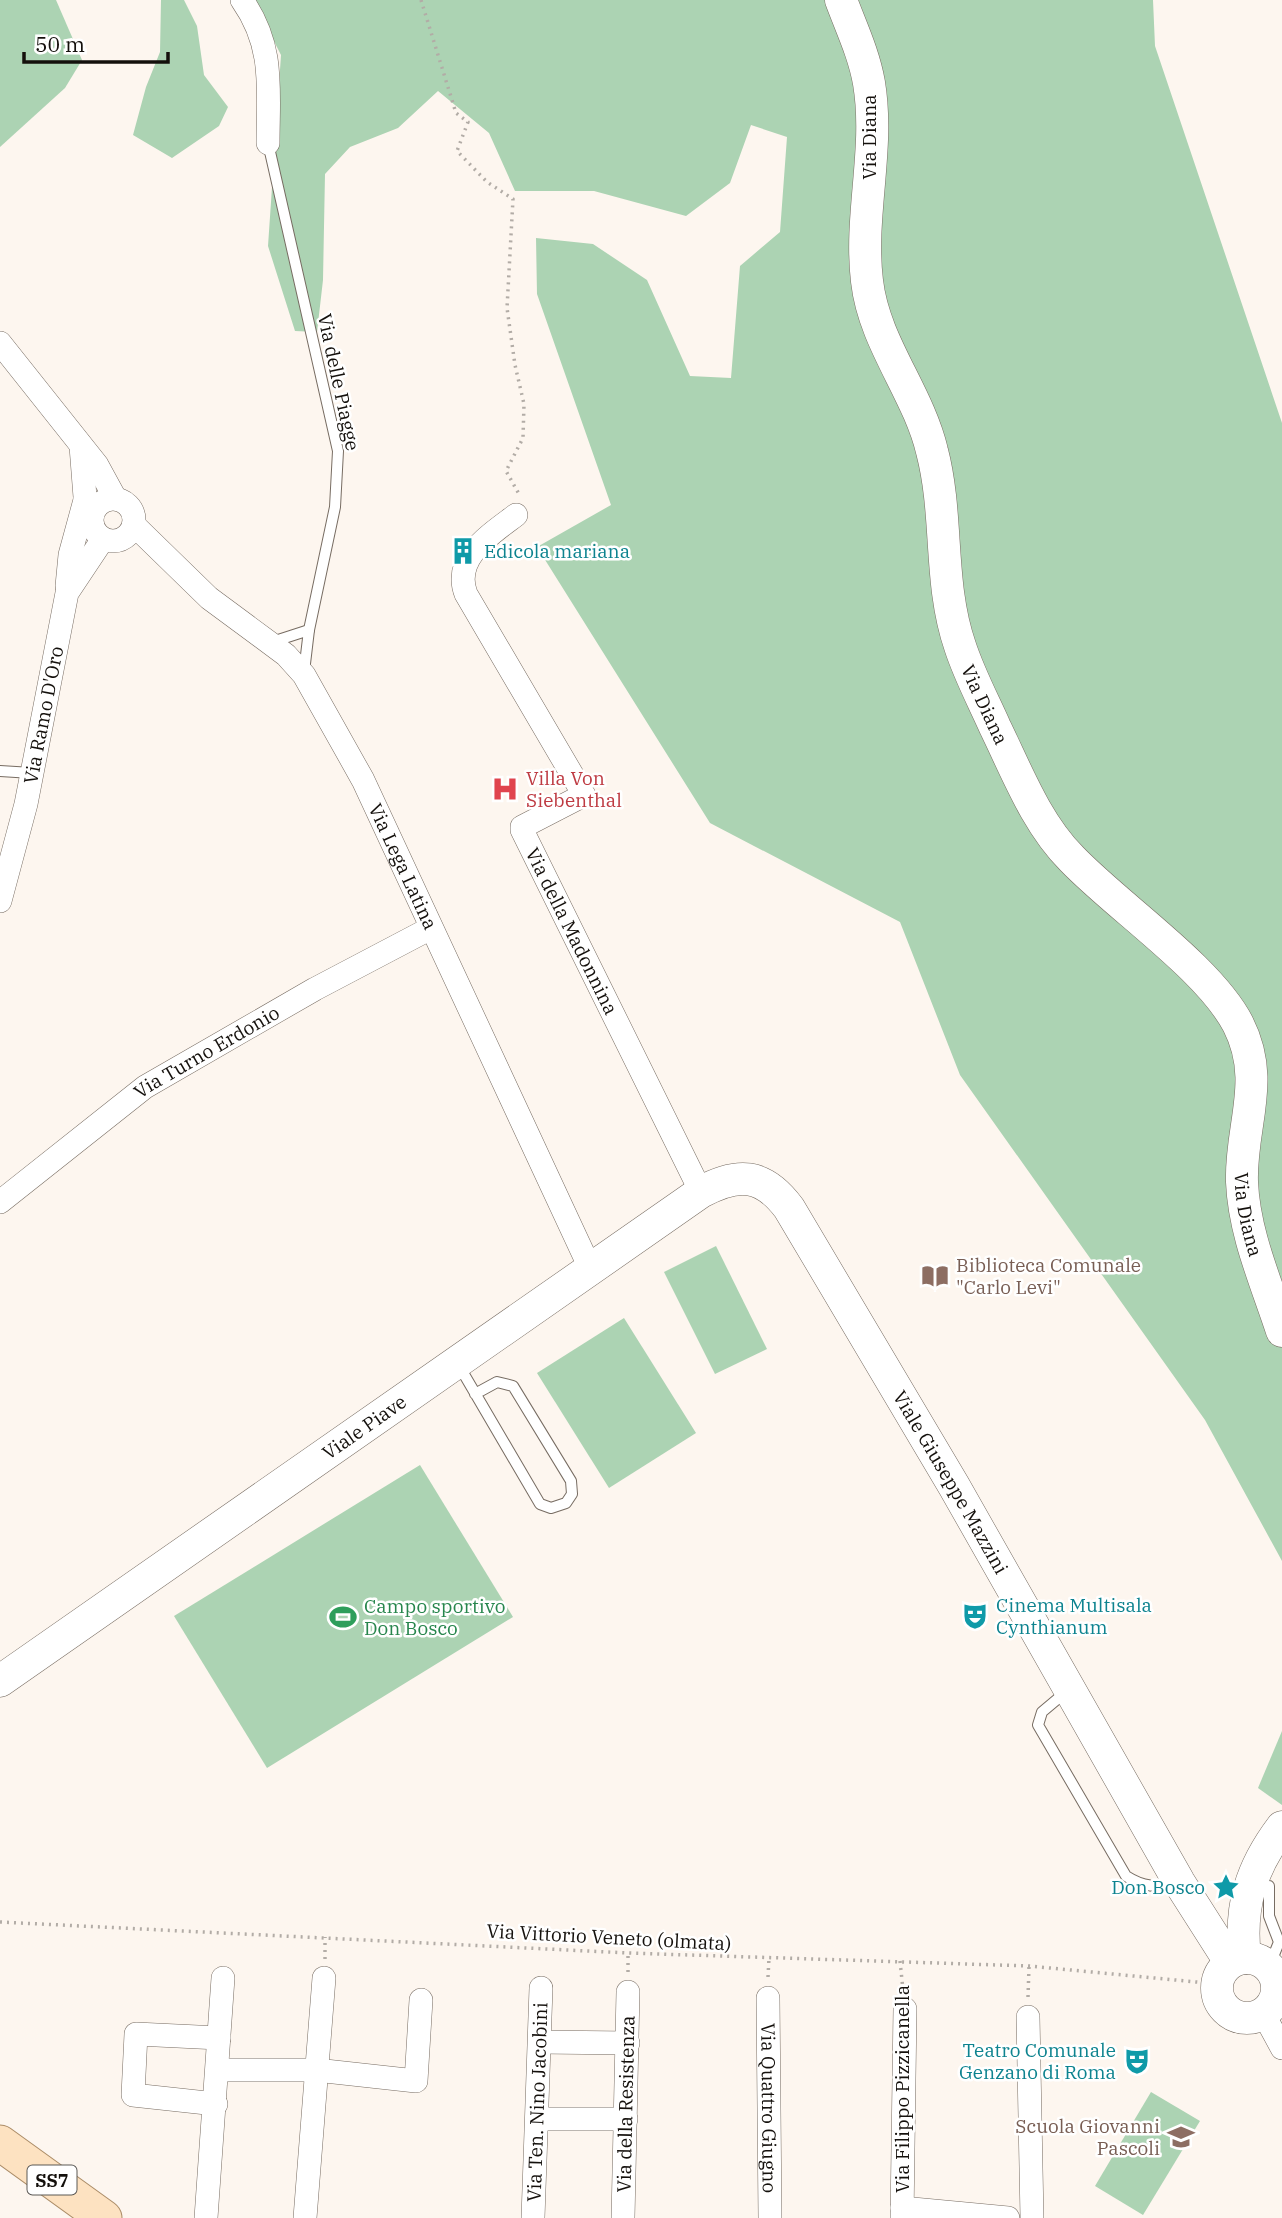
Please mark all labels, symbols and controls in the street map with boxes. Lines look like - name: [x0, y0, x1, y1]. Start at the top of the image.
- scale bar: [24, 21, 168, 65]
- text: 50 m: [35, 30, 85, 58]
- street label: Via Diana: [857, 94, 881, 180]
- street label: Via delle Piagge: [313, 311, 365, 453]
- building icon: Edicola mariana: [448, 536, 478, 566]
- place label: Edicola mariana: [484, 539, 630, 563]
- street label: Via Ramo D'Oro: [18, 644, 68, 786]
- street label: Via Diana: [956, 661, 1014, 748]
- place label: Villa Von Siebenthal: [526, 766, 622, 812]
- hospital icon: Villa Von Siebenthal: [490, 774, 520, 804]
- street label: Via Lega Latina: [364, 799, 443, 933]
- street label: Via della Madonnina: [521, 844, 623, 1018]
- street label: Via Turno Erdonio: [129, 1000, 284, 1103]
- street label: Via Diana: [1230, 1172, 1268, 1259]
- place label: Biblioteca Comunale "Carlo Levi": [956, 1253, 1141, 1299]
- library icon: Biblioteca Comunale "Carlo Levi": [920, 1261, 950, 1291]
- street label: Viale Giuseppe Mazzini: [888, 1386, 1014, 1578]
- street label: Viale Piave: [317, 1389, 411, 1465]
- place label: Cinema Multisala Cynthianum: [996, 1593, 1152, 1639]
- place label: Campo sportivo Don Bosco: [364, 1594, 505, 1640]
- theatre icon: Cinema Multisala Cynthianum: [960, 1601, 990, 1631]
- sports icon: Campo sportivo Don Bosco: [328, 1602, 358, 1632]
- place icon: Don Bosco: [1211, 1872, 1241, 1902]
- place label: Don Bosco: [1111, 1875, 1205, 1899]
- street label: Via Vittorio Veneto (olmata): [486, 1919, 732, 1955]
- street label: Via Filippo Pizzicanella: [890, 1985, 914, 2193]
- street label: Via Ten. Nino Jacobini: [522, 2002, 552, 2202]
- street label: Via della Resistenza: [612, 2015, 639, 2193]
- street label: Via Quattro Giugno: [756, 2023, 782, 2193]
- place label: Teatro Comunale Genzano di Roma: [959, 2038, 1116, 2084]
- theatre icon: Teatro Comunale Genzano di Roma: [1122, 2046, 1152, 2076]
- place label: Scuola Giovanni Pascoli: [1015, 2114, 1160, 2160]
- school or university icon: Scuola Giovanni Pascoli: [1166, 2122, 1196, 2152]
- road number: SS7: [28, 2166, 76, 2194]

